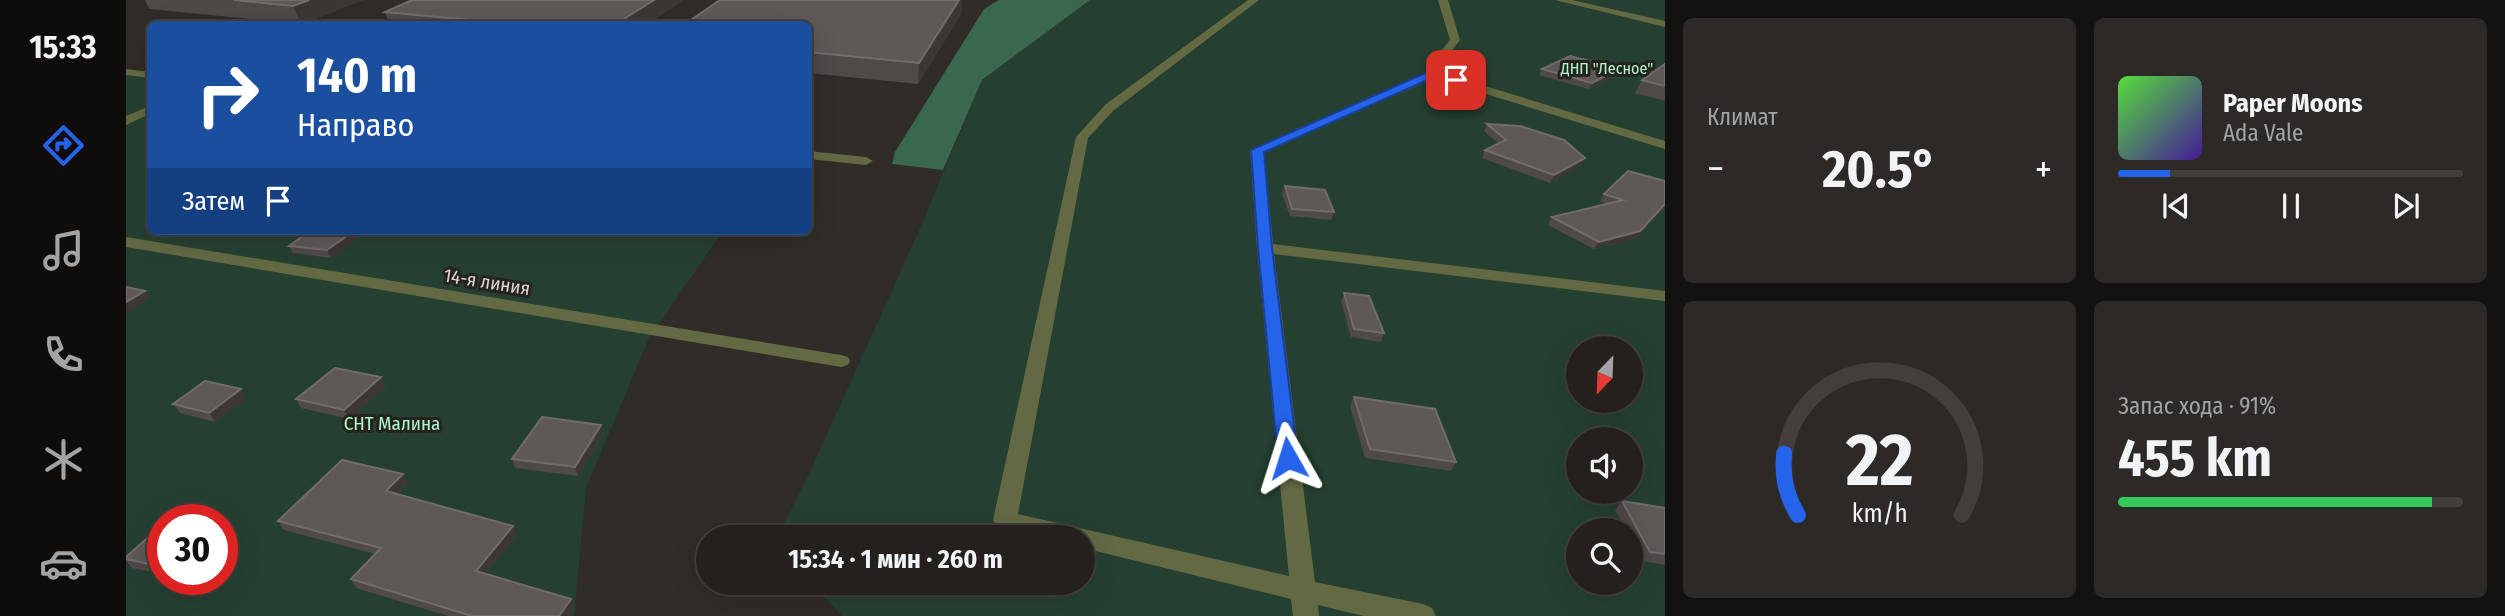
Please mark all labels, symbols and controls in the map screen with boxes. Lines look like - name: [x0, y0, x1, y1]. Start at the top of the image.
- text: 15:33: [29, 28, 97, 66]
- text: 140 m: [297, 46, 417, 105]
- icon: right: [182, 49, 273, 140]
- pin: [1426, 50, 1486, 110]
- park label: ДНП "Лесное": [1560, 59, 1653, 78]
- icon: arrive: [1437, 61, 1475, 99]
- text: Paper Moons: [2223, 88, 2363, 119]
- text: Климат: [1707, 103, 1778, 131]
- text: Направо: [297, 106, 414, 144]
- text: Ada Vale: [2223, 119, 2303, 147]
- icon: directions: [39, 121, 88, 170]
- text: 20.5°: [1822, 138, 1937, 201]
- text: −: [1707, 146, 1724, 192]
- text: +: [2035, 146, 2052, 192]
- icon: arrive: [259, 182, 297, 220]
- text: Затем: [182, 186, 245, 217]
- icon: previous: [2157, 187, 2195, 225]
- icon: pause: [2272, 187, 2310, 225]
- icon: next: [2387, 187, 2425, 225]
- icon: music: [39, 226, 88, 275]
- street label: 14-я линия: [442, 264, 532, 300]
- icon: phone: [39, 330, 88, 379]
- north arrow: [1566, 336, 1643, 413]
- map controls: [1566, 336, 1643, 595]
- text: Запас хода · 91%: [2118, 392, 2276, 420]
- park label: СНТ Малина: [344, 412, 440, 435]
- text: 22: [1845, 418, 1913, 505]
- position arrow: [1251, 421, 1325, 495]
- button: sound: [1566, 427, 1643, 504]
- text: 455 km: [2118, 427, 2272, 490]
- icon: climate: [39, 435, 88, 484]
- text: km/h: [1852, 499, 1907, 529]
- speed limit sign: 30: [147, 504, 238, 595]
- button: search: [1566, 518, 1643, 595]
- icon: car: [39, 539, 88, 588]
- text: 15:34 · 1 мин · 260 m: [788, 544, 1003, 575]

